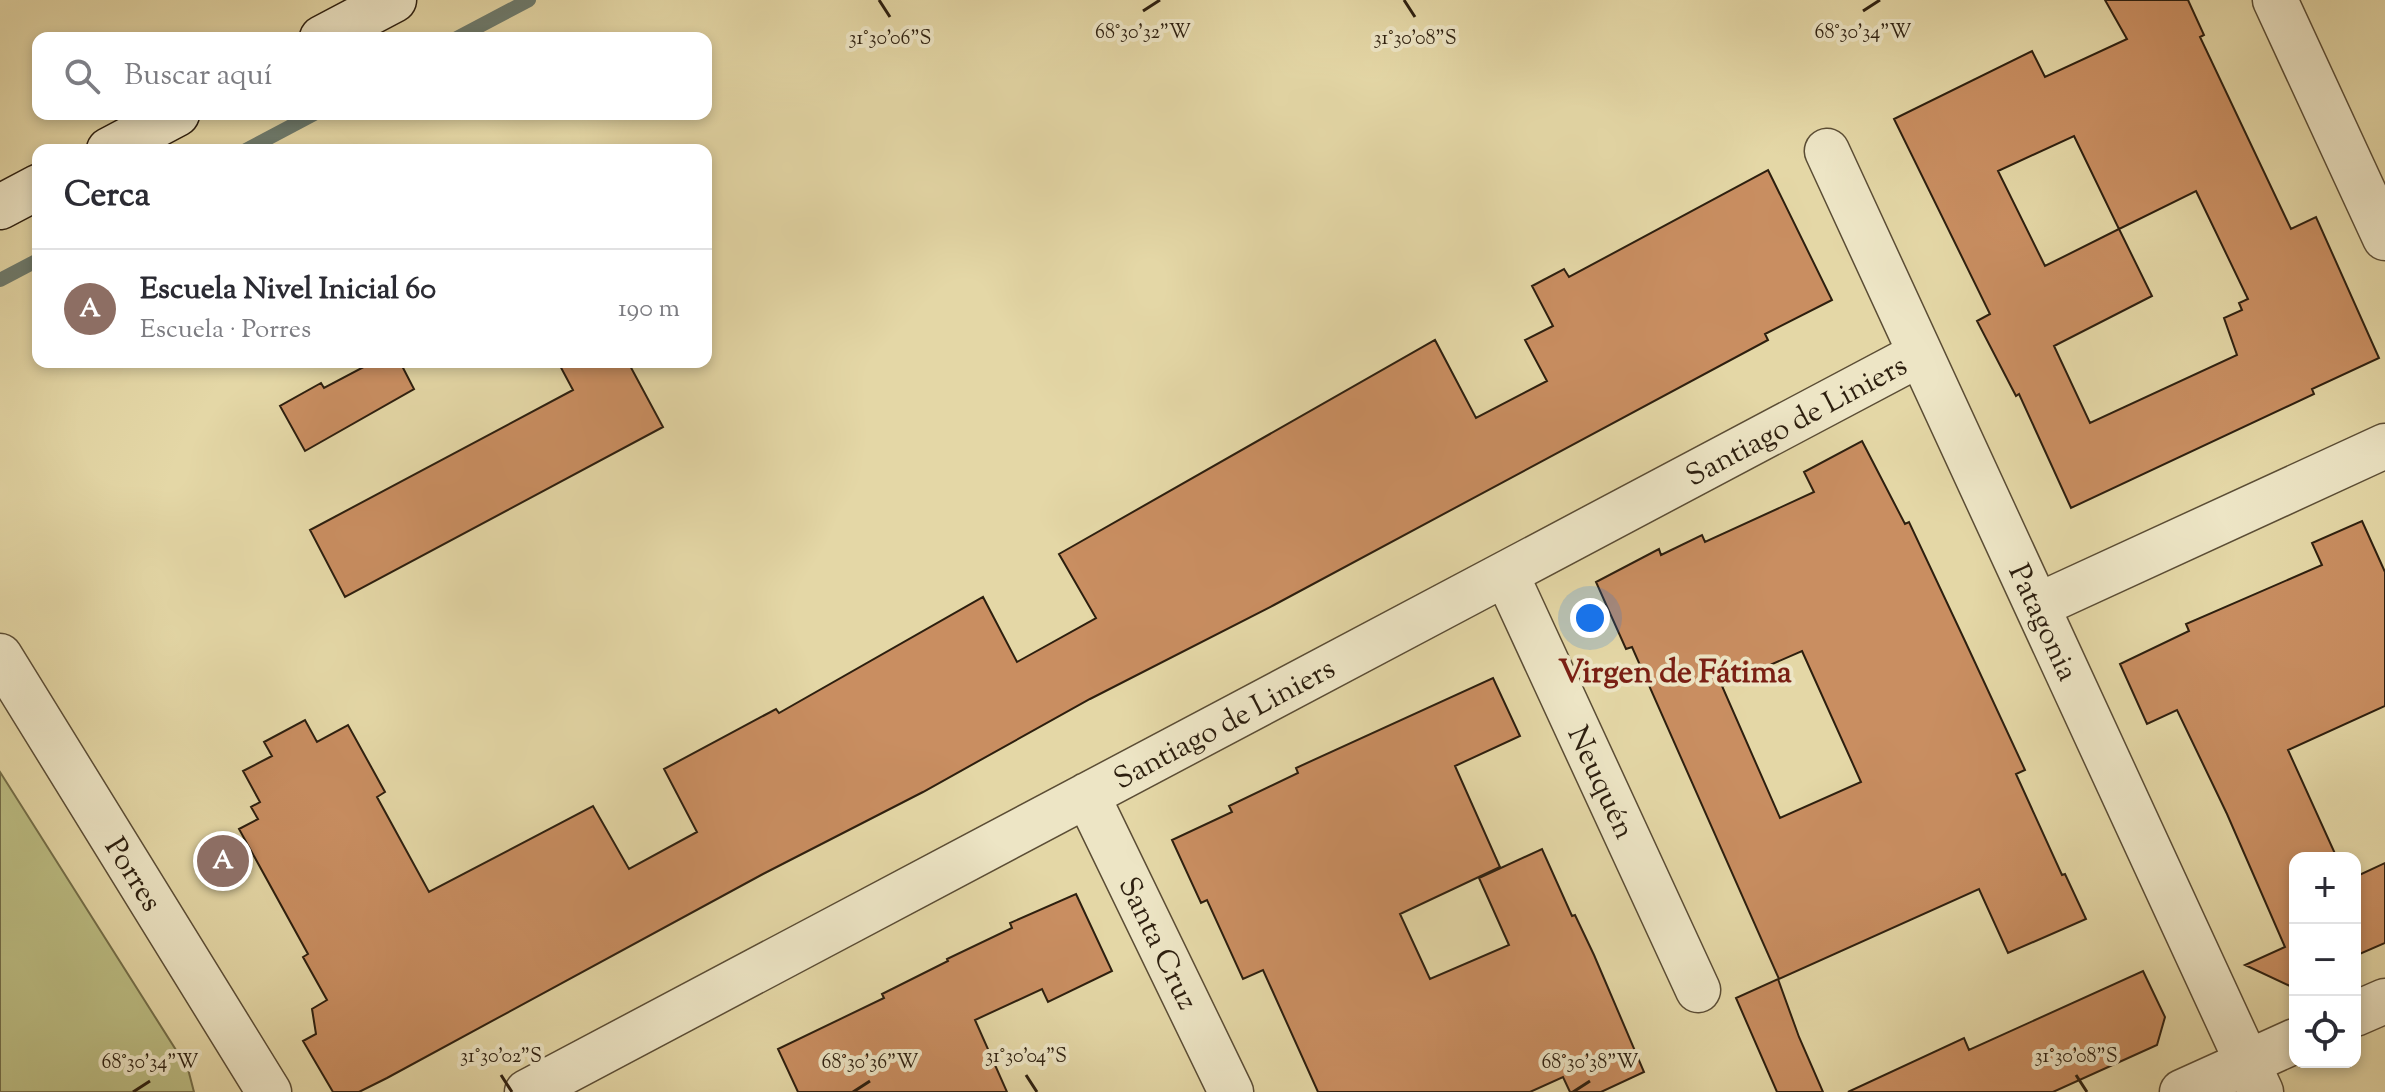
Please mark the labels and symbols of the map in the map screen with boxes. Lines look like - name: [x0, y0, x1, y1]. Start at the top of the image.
- text: 68°30'32"W: [1095, 19, 1191, 48]
- text: 68°30'34"W: [1814, 19, 1912, 48]
- text: 31°30'06"S: [848, 25, 932, 54]
- text: 31°30'08"S: [1373, 25, 1457, 54]
- street label: Santiago de Liniers: [1679, 346, 1916, 499]
- street label: Patagonia: [1996, 557, 2088, 689]
- your location: [1570, 598, 1610, 638]
- street label: Santiago de Liniers: [1107, 649, 1344, 802]
- district label: Virgen de Fátima: [1558, 651, 1792, 697]
- street label: Neuquén: [1555, 719, 1645, 847]
- street label: Porres: [92, 830, 171, 921]
- pin: A: [197, 831, 249, 891]
- street label: Santa Cruz: [1106, 870, 1207, 1018]
- text: 31°30'02"S: [460, 1043, 542, 1072]
- text: 31°30'04"S: [985, 1043, 1067, 1072]
- text: 31°30'08"S: [2034, 1043, 2118, 1072]
- text: 68°30'34"W: [101, 1049, 199, 1078]
- text: 68°30'36"W: [822, 1049, 918, 1078]
- text: 68°30'38"W: [1541, 1049, 1639, 1078]

